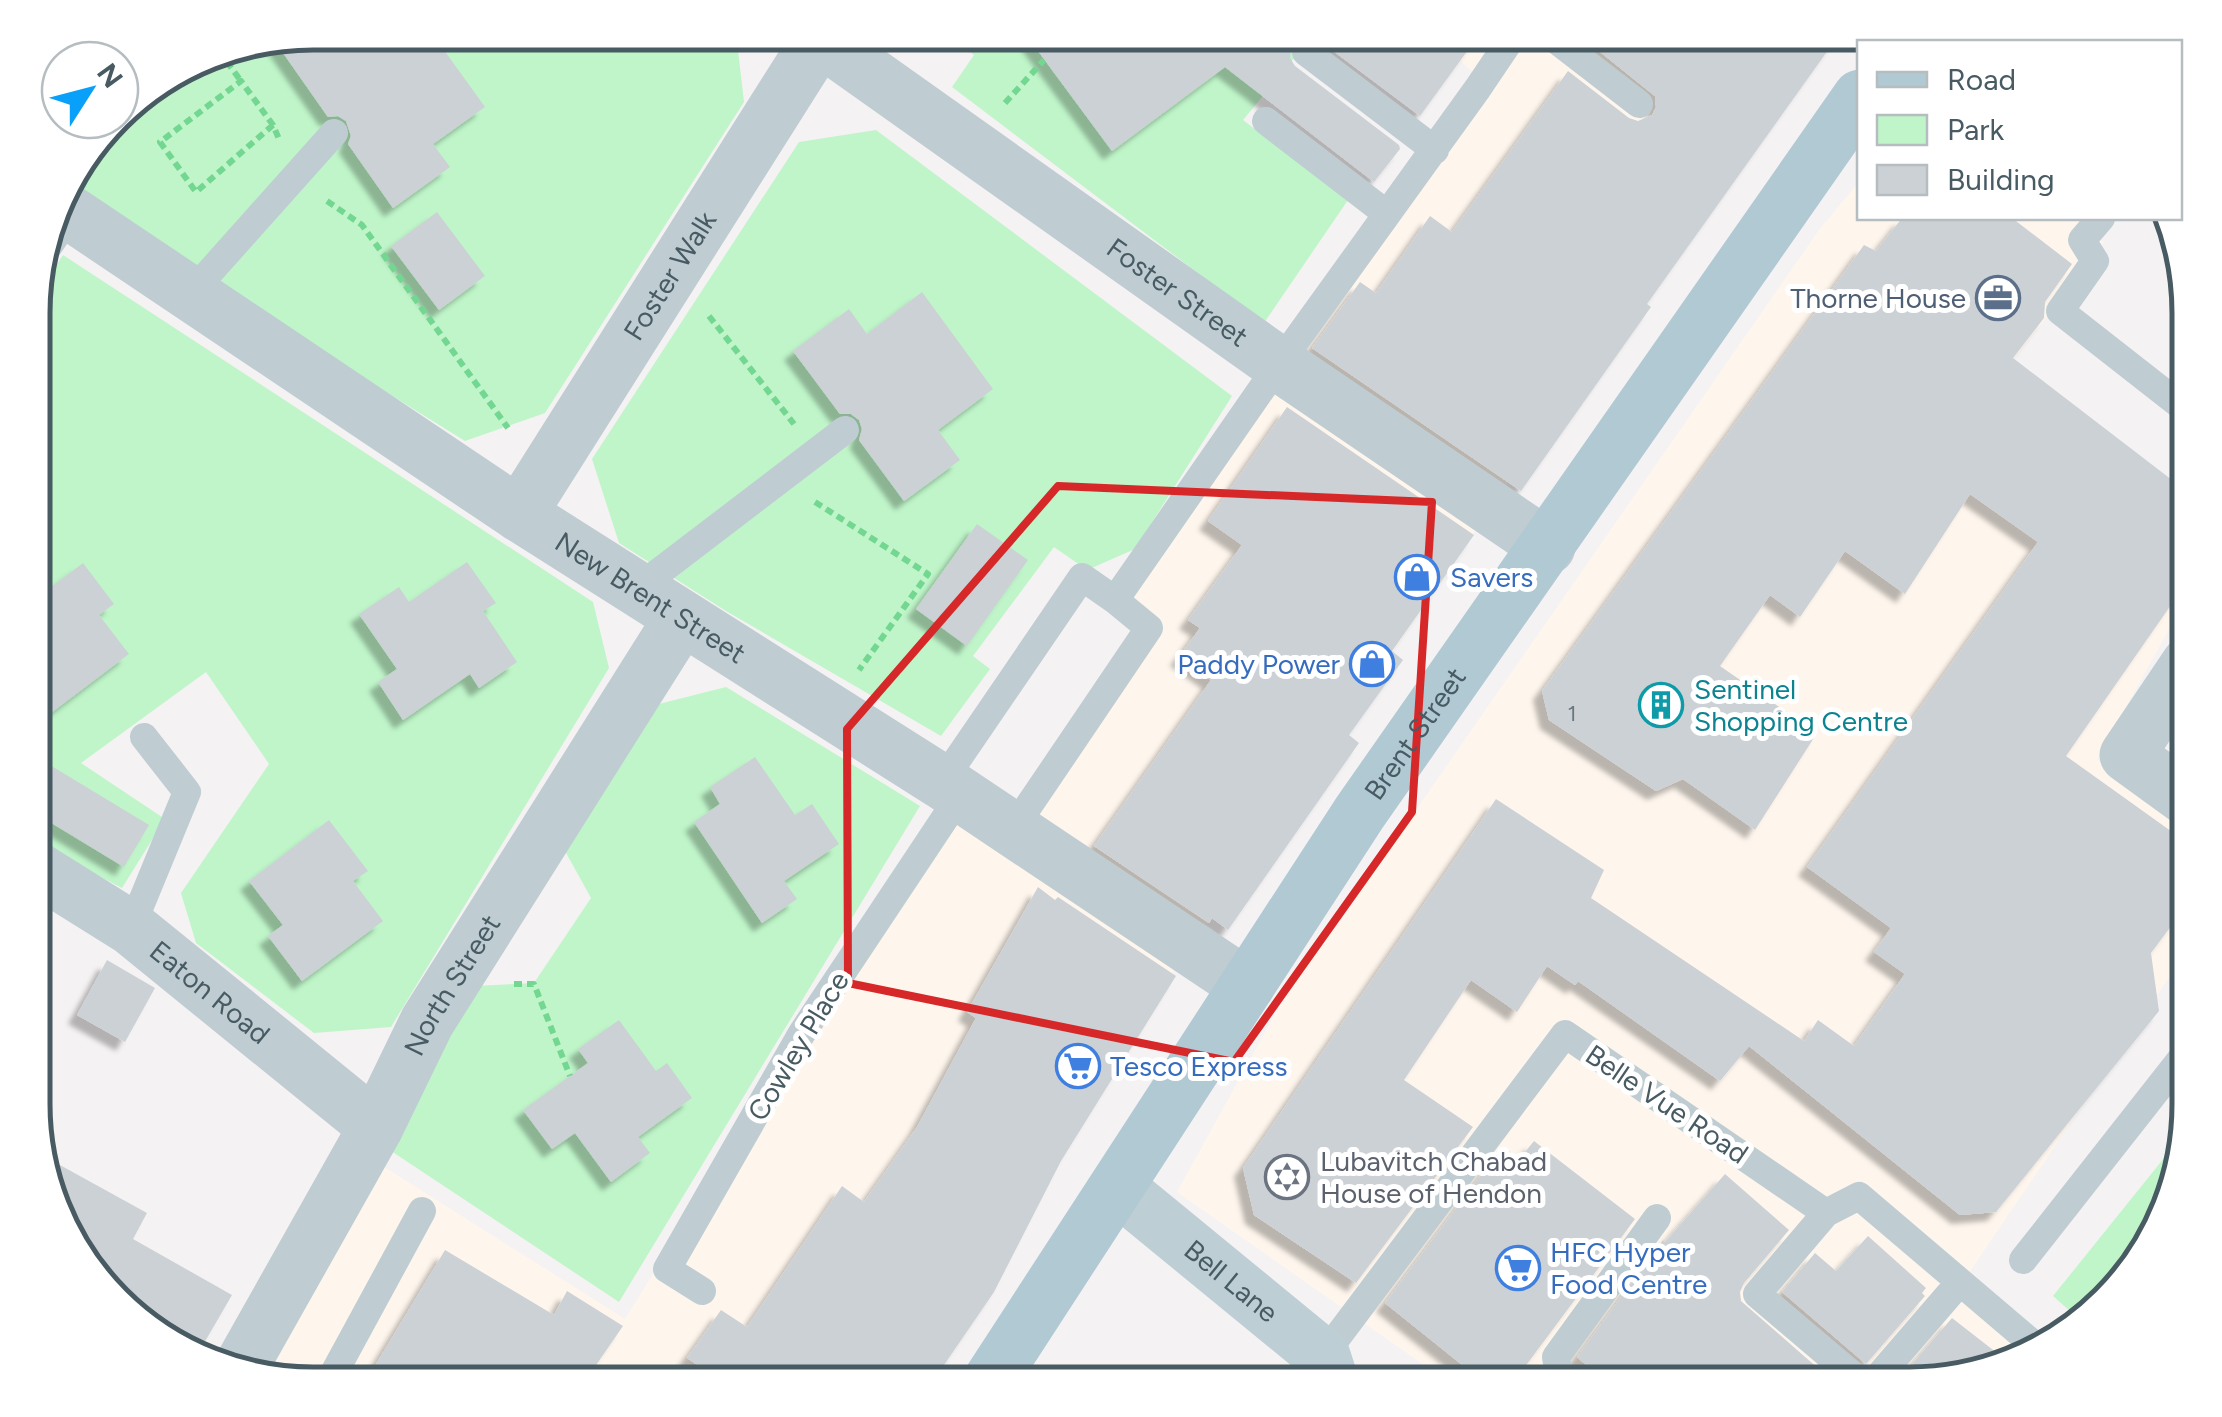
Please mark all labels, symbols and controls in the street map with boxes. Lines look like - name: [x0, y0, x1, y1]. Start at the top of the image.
- north arrow: [40, 40, 140, 140]
- legend: [1857, 40, 2182, 220]
- text: N: [90, 57, 130, 94]
- text: Road: [1947, 61, 2016, 98]
- text: Park: [1947, 111, 2005, 148]
- text: Building: [1947, 161, 2055, 198]
- street label: Foster Walk: [616, 204, 723, 347]
- street label: Foster Street: [1100, 230, 1255, 354]
- office icon: Thorne House: [1975, 275, 2021, 321]
- place label: Thorne House: [1790, 281, 1966, 315]
- street label: New Brent Street: [549, 524, 752, 670]
- shop icon: Savers: [1394, 554, 1440, 600]
- place label: Savers: [1450, 560, 1533, 594]
- shop icon: Paddy Power: [1349, 641, 1395, 687]
- place label: Paddy Power: [1177, 647, 1341, 681]
- street label: Brent Street: [1357, 661, 1473, 806]
- place label: Sentinel Shopping Centre: [1694, 672, 1908, 738]
- building icon: Sentinel Shopping Centre: [1638, 682, 1684, 728]
- house number: 1: [1567, 700, 1577, 727]
- street label: North Street: [396, 908, 507, 1061]
- street label: Eaton Road: [143, 933, 277, 1051]
- street label: Cowley Place: [740, 965, 856, 1127]
- street label: Belle Vue Road: [1579, 1037, 1755, 1171]
- supermarket icon: Tesco Express: [1055, 1043, 1101, 1089]
- place label: Tesco Express: [1110, 1049, 1288, 1083]
- place label: Lubavitch Chabad House of Hendon: [1320, 1144, 1547, 1210]
- synagogue icon: Lubavitch Chabad House of Hendon: [1264, 1154, 1310, 1200]
- street label: Bell Lane: [1178, 1232, 1285, 1329]
- place label: HFC Hyper Food Centre: [1550, 1235, 1707, 1301]
- supermarket icon: HFC Hyper Food Centre: [1495, 1245, 1541, 1291]

